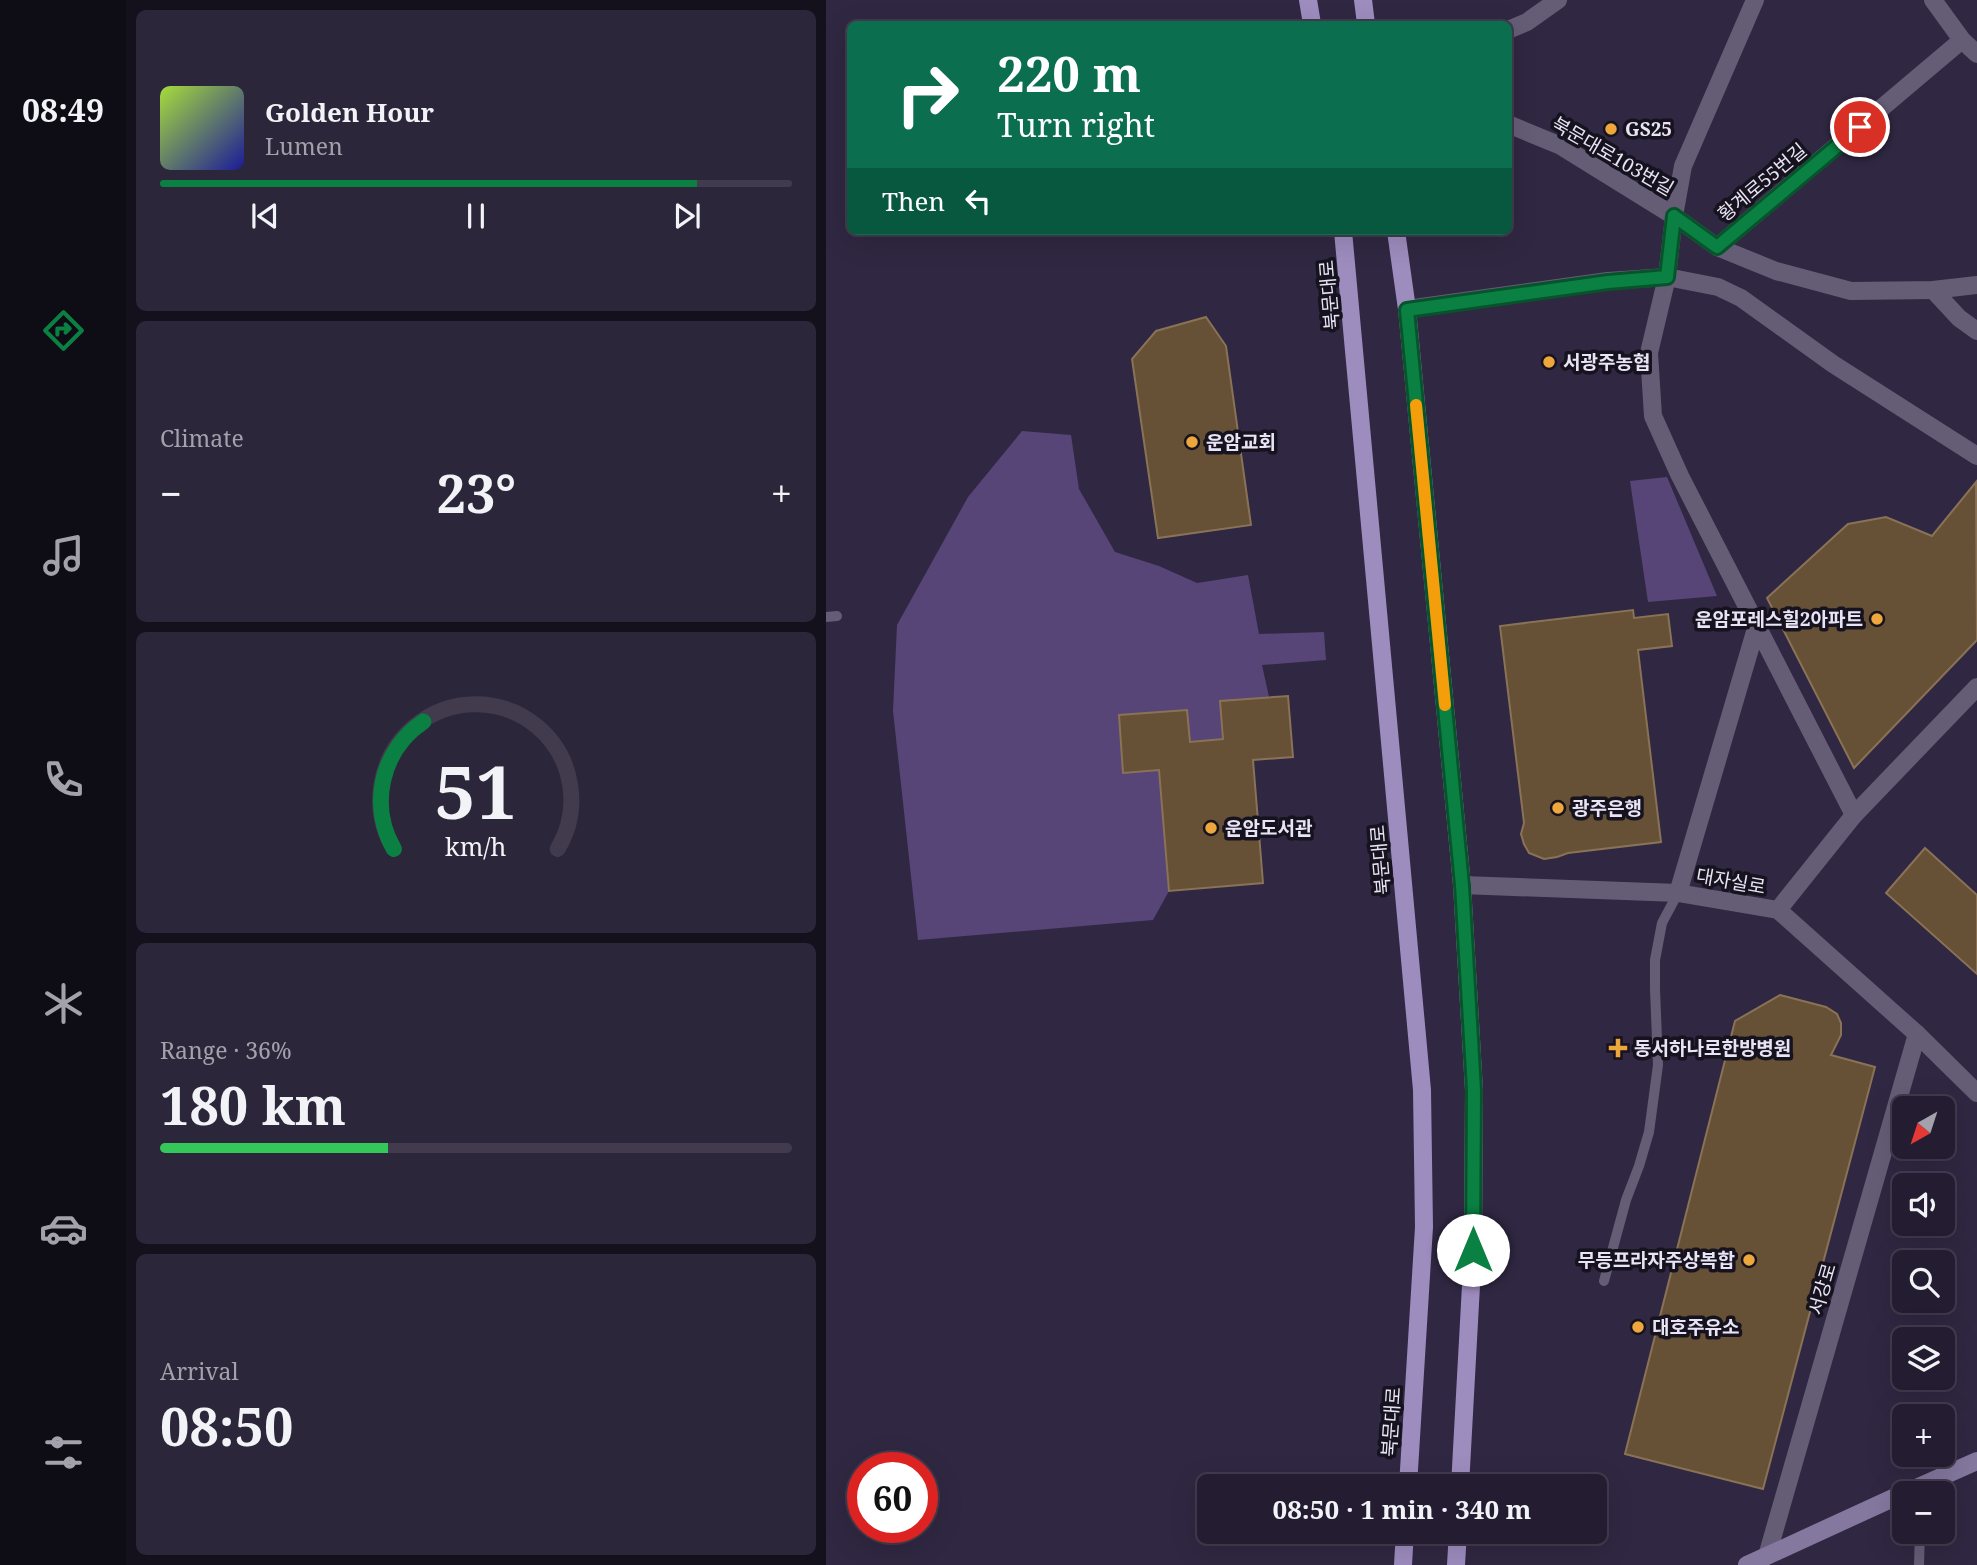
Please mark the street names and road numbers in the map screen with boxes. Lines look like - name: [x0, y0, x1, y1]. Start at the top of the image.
- street label: 북문대로103번길: [1547, 111, 1679, 201]
- street label: 황계로55번길: [1712, 137, 1812, 227]
- street label: 북문대로: [1313, 259, 1345, 331]
- street label: 북문대로: [1364, 824, 1396, 896]
- street label: 대자실로: [1694, 862, 1768, 900]
- street label: 서강로: [1802, 1260, 1842, 1318]
- street label: 북문대로: [1376, 1386, 1406, 1458]

